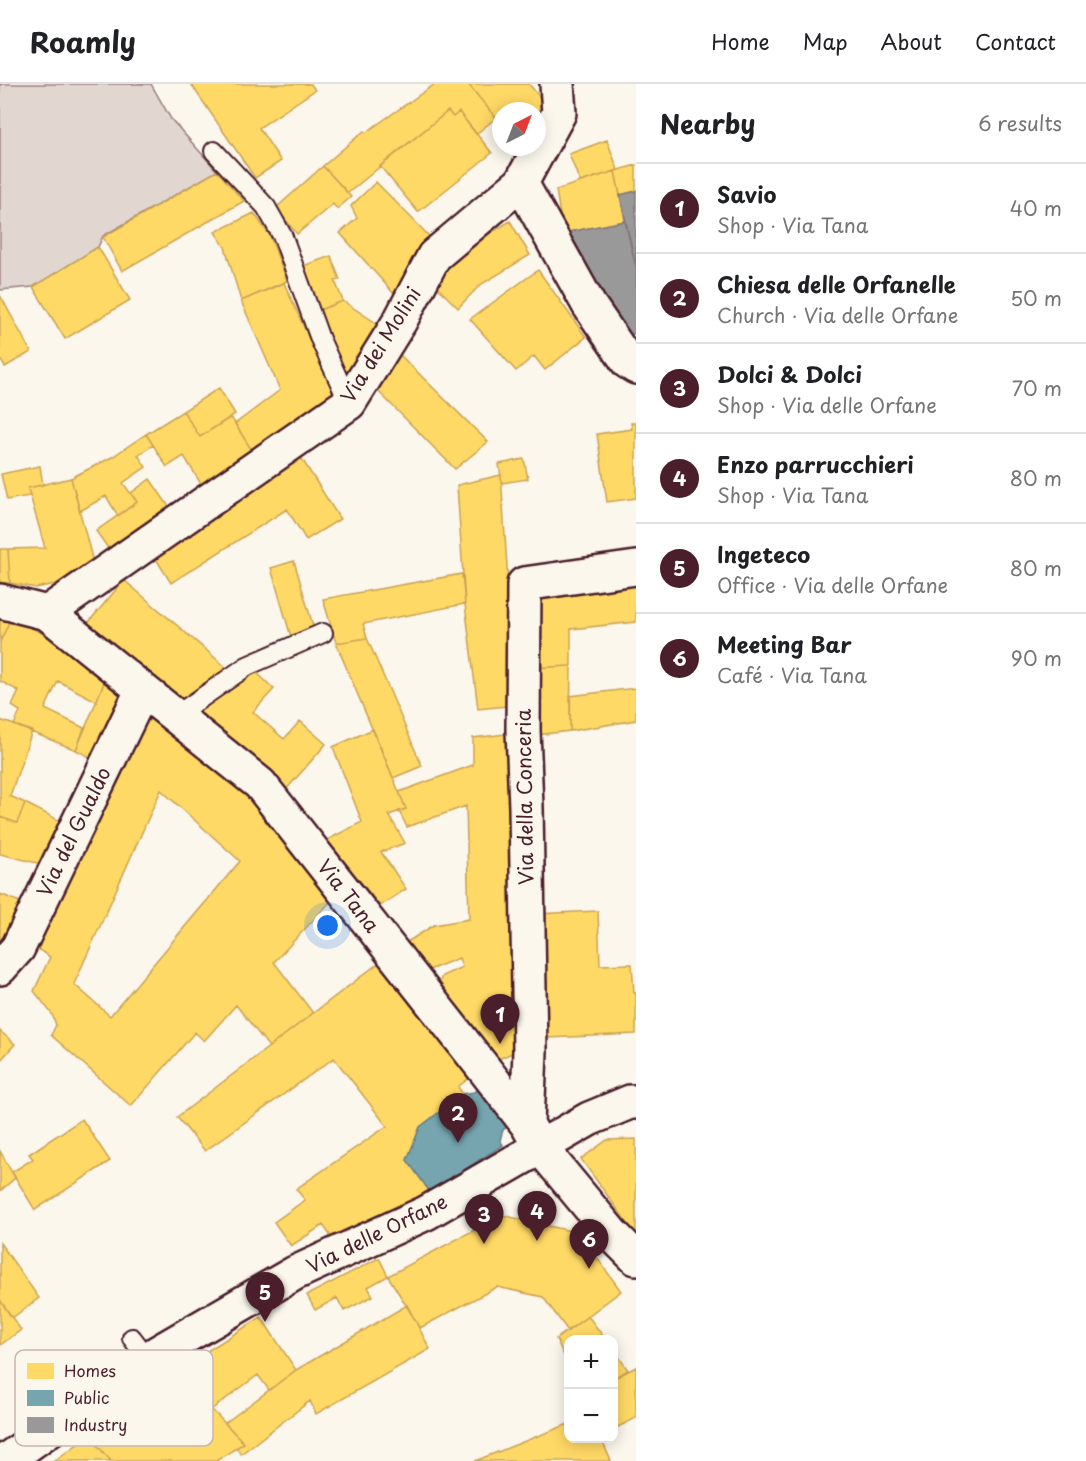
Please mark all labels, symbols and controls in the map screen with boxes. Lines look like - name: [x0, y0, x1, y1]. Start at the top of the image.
- text: Roamly: [30, 20, 136, 63]
- text: Home: [711, 25, 770, 57]
- text: Map: [803, 25, 848, 57]
- text: About: [881, 25, 942, 57]
- text: Contact: [975, 25, 1056, 57]
- north arrow: [492, 102, 546, 156]
- text: Nearby: [660, 104, 755, 143]
- text: 6 results: [978, 108, 1062, 138]
- text: Savio: [717, 177, 776, 210]
- text: 1: [675, 193, 684, 223]
- text: 40 m: [1010, 193, 1062, 223]
- text: Shop · Via Tana: [717, 210, 868, 240]
- text: Chiesa delle Orfanelle: [717, 267, 956, 300]
- street label: Via dei Molini: [332, 281, 428, 408]
- text: 2: [672, 283, 687, 313]
- text: 50 m: [1010, 283, 1062, 313]
- text: Church · Via delle Orfane: [717, 300, 958, 330]
- text: Dolci & Dolci: [717, 357, 862, 390]
- text: 3: [673, 373, 686, 403]
- text: 70 m: [1012, 373, 1062, 403]
- text: Shop · Via delle Orfane: [717, 390, 937, 420]
- text: Enzo parrucchieri: [717, 447, 914, 480]
- text: 4: [673, 463, 686, 493]
- text: 80 m: [1010, 463, 1062, 493]
- text: Shop · Via Tana: [717, 480, 868, 510]
- text: Ingeteco: [717, 537, 810, 570]
- text: 5: [673, 553, 686, 583]
- text: 80 m: [1010, 553, 1062, 583]
- text: Office · Via delle Orfane: [717, 570, 948, 600]
- text: Meeting Bar: [717, 627, 852, 660]
- text: 6: [672, 643, 687, 673]
- text: 90 m: [1011, 643, 1062, 673]
- text: Café · Via Tana: [717, 660, 867, 690]
- street label: Via della Conceria: [507, 708, 541, 885]
- street label: Via del Gualdo: [29, 761, 118, 902]
- street label: Via Tana: [310, 852, 387, 939]
- your location: [313, 911, 342, 940]
- pin: 1: [480, 994, 520, 1044]
- pin: 2: [438, 1094, 478, 1143]
- street label: Via delle Orfane: [301, 1186, 452, 1280]
- pin: 4: [518, 1192, 556, 1241]
- pin: 3: [464, 1194, 504, 1244]
- pin: 6: [570, 1220, 608, 1269]
- pin: 5: [246, 1272, 284, 1322]
- map controls: [564, 1335, 618, 1443]
- button: +: [564, 1335, 618, 1389]
- legend: [15, 1350, 213, 1446]
- text: Homes: [64, 1358, 116, 1382]
- text: Public: [64, 1385, 109, 1409]
- button: −: [564, 1389, 618, 1443]
- text: Industry: [64, 1412, 127, 1436]

